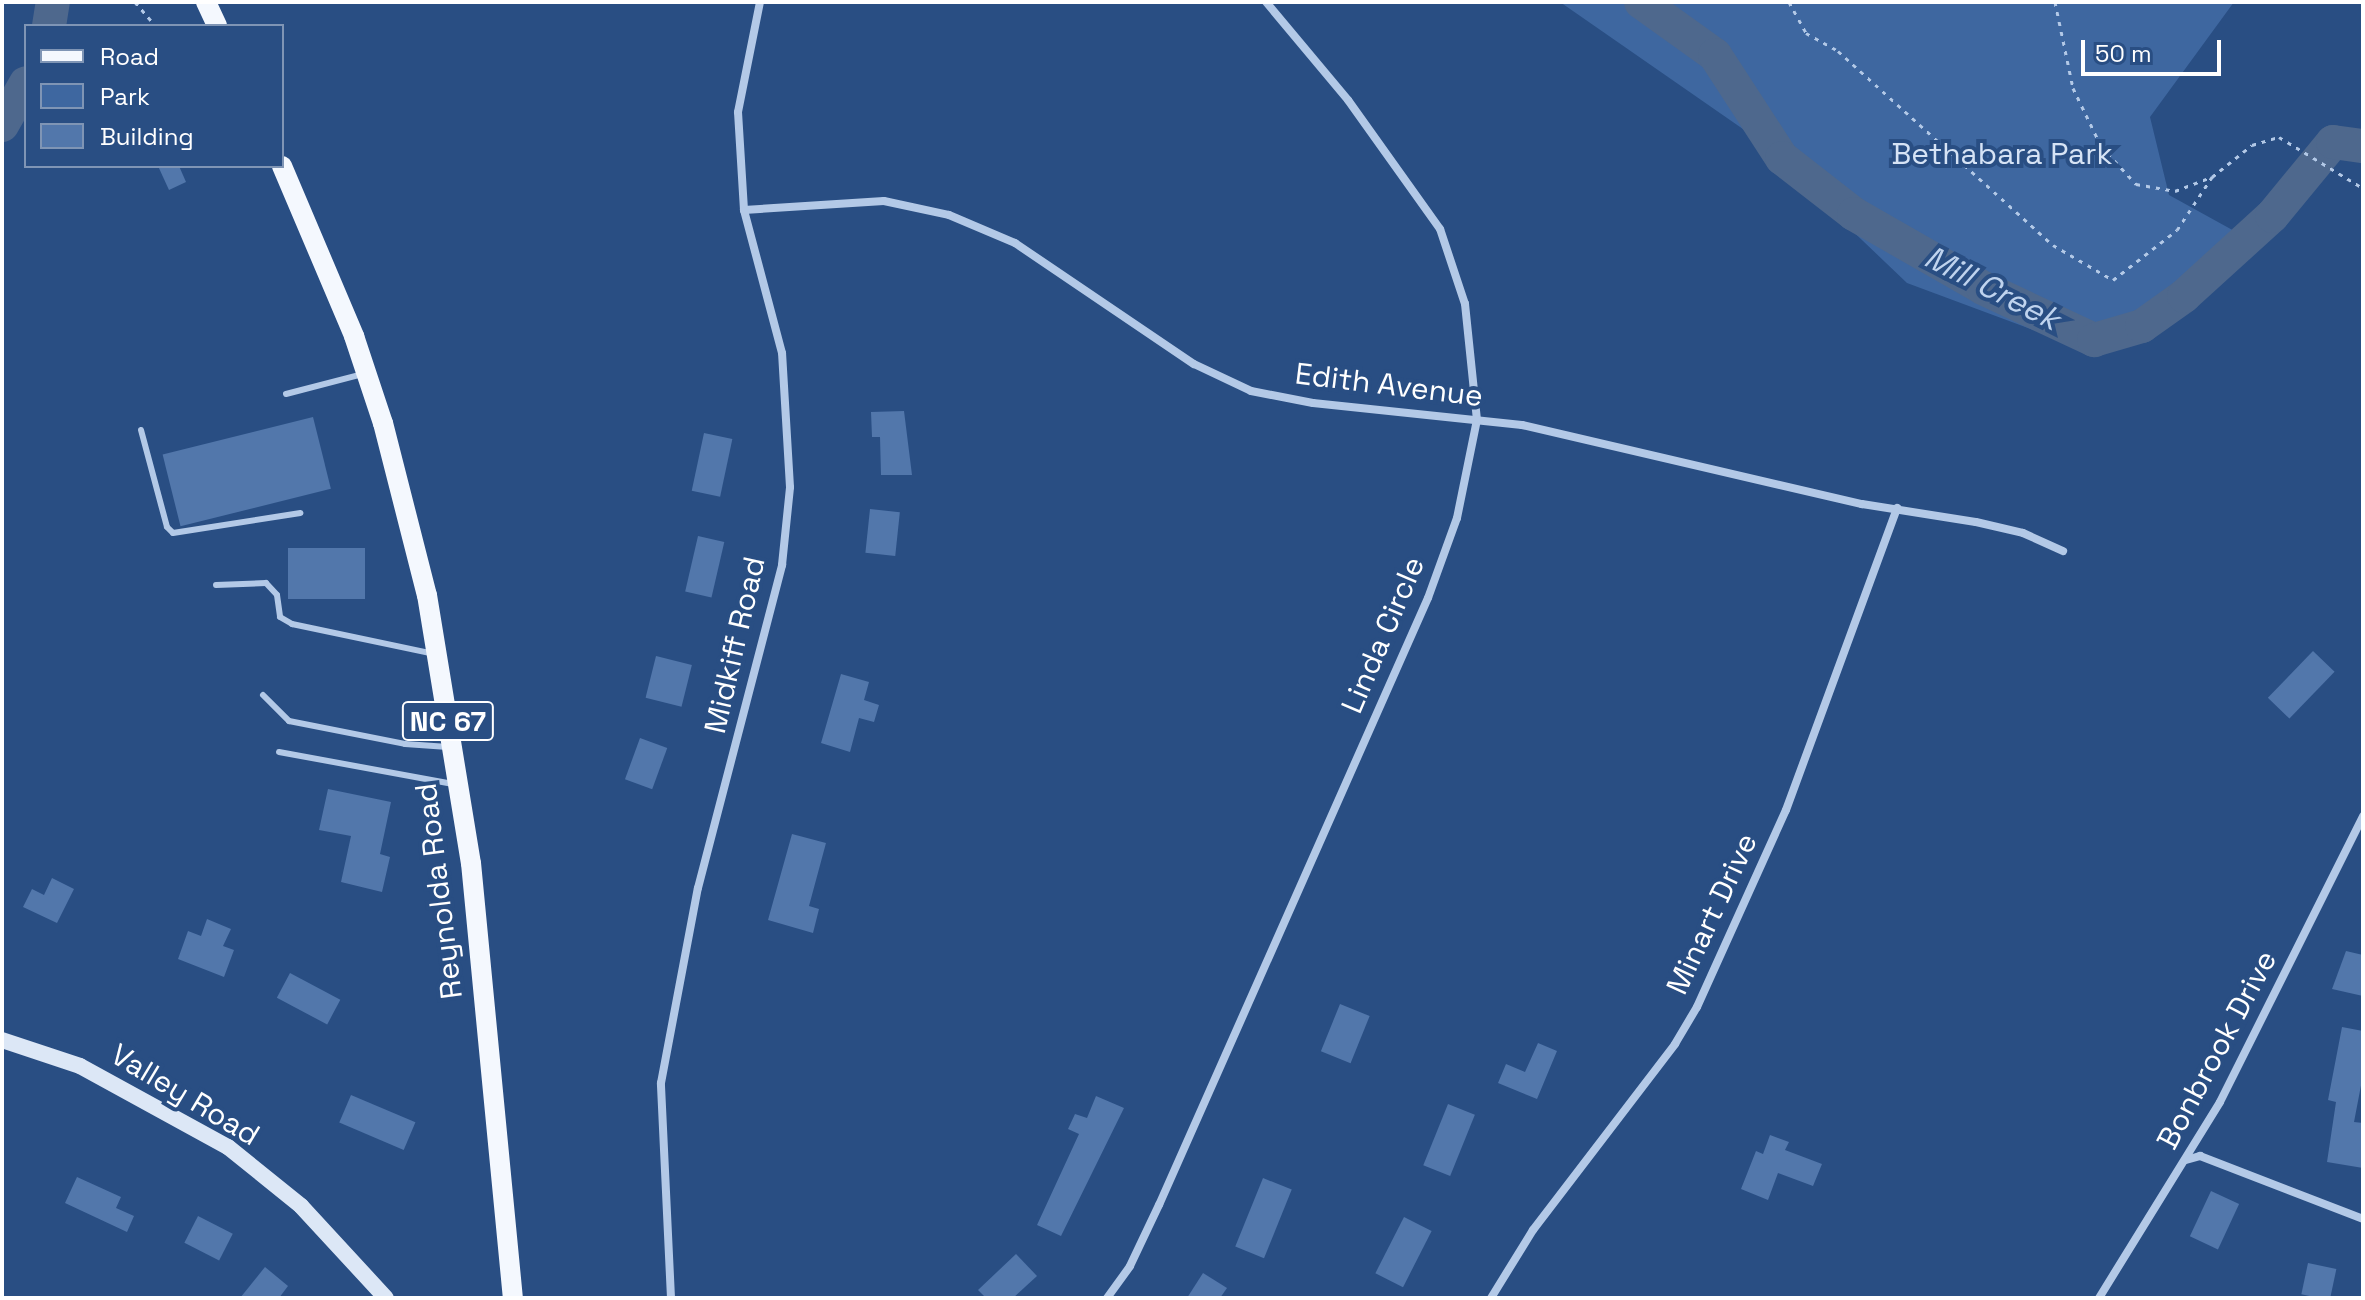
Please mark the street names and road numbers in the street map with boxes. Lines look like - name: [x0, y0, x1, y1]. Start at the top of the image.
- street label: Edith Avenue: [1293, 356, 1485, 414]
- street label: Linda Circle: [1334, 551, 1432, 719]
- street label: Midkiff Road: [697, 553, 773, 737]
- road number: NC 67: [400, 697, 496, 745]
- street label: Reynolda Road: [408, 781, 470, 1001]
- street label: Minart Drive: [1659, 828, 1765, 1000]
- street label: Bonbrook Drive: [2150, 945, 2284, 1155]
- street label: Valley Road: [104, 1037, 266, 1153]

